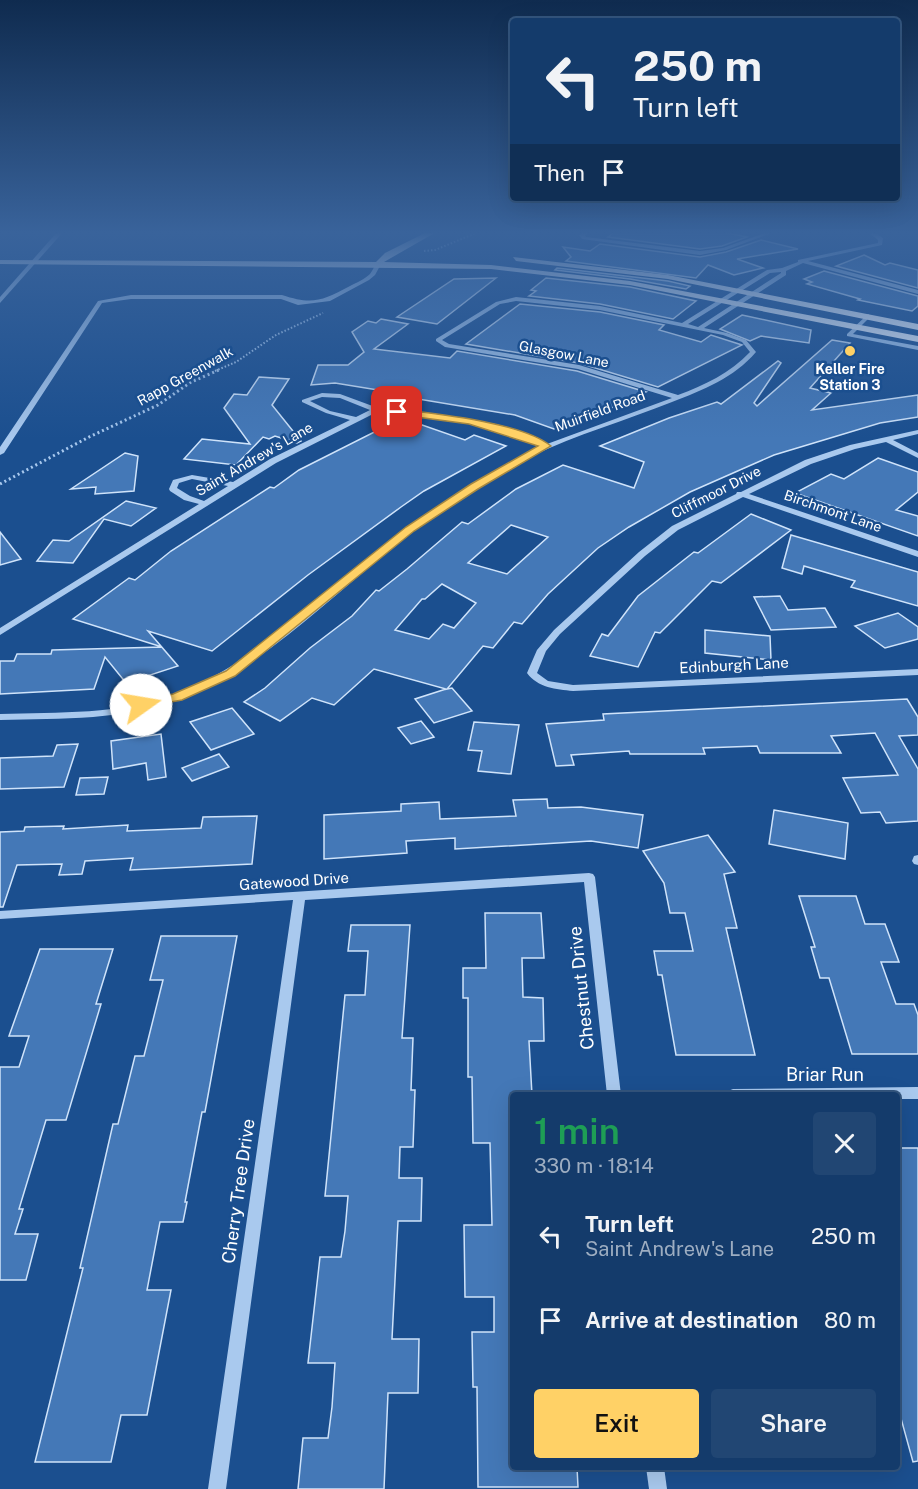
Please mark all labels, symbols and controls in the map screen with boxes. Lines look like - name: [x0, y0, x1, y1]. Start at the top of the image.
- text: 250 m: [633, 41, 762, 90]
- icon: left: [534, 42, 612, 120]
- text: Turn left: [633, 91, 739, 123]
- icon: arrive: [597, 156, 630, 189]
- text: Then: [534, 160, 585, 186]
- street label: Glasgow Lane: [518, 337, 610, 371]
- street label: Rapp Greenwalk: [134, 343, 236, 409]
- marker: Keller Fire Station 3: [843, 344, 857, 358]
- place label: Keller Fire Station 3: [815, 361, 885, 393]
- pin: [371, 386, 422, 437]
- street label: Muirfield Road: [553, 387, 647, 435]
- icon: arrive: [380, 395, 413, 428]
- street label: Saint Andrew's Lane: [193, 419, 315, 499]
- street label: Cliffmoor Drive: [669, 463, 764, 521]
- street label: Birchmont Lane: [782, 487, 884, 535]
- street label: Edinburgh Lane: [679, 654, 789, 676]
- position arrow: [109, 673, 173, 737]
- street label: Gatewood Drive: [239, 869, 349, 893]
- street label: Chestnut Drive: [564, 925, 598, 1051]
- street label: Briar Run: [786, 1064, 864, 1085]
- text: 1 min: [534, 1110, 620, 1152]
- button: close: [813, 1112, 876, 1175]
- street label: Cherry Tree Drive: [217, 1117, 259, 1265]
- text: 330 m · 18:14: [534, 1154, 654, 1178]
- text: Turn left: [585, 1211, 674, 1237]
- icon: left: [534, 1220, 567, 1253]
- text: 250 m: [811, 1223, 876, 1249]
- text: Saint Andrew's Lane: [585, 1237, 774, 1261]
- icon: arrive: [534, 1304, 567, 1337]
- text: Arrive at destination: [585, 1307, 798, 1333]
- text: 80 m: [824, 1307, 876, 1333]
- button: Exit: [534, 1389, 699, 1458]
- button: Share: [711, 1389, 876, 1458]

